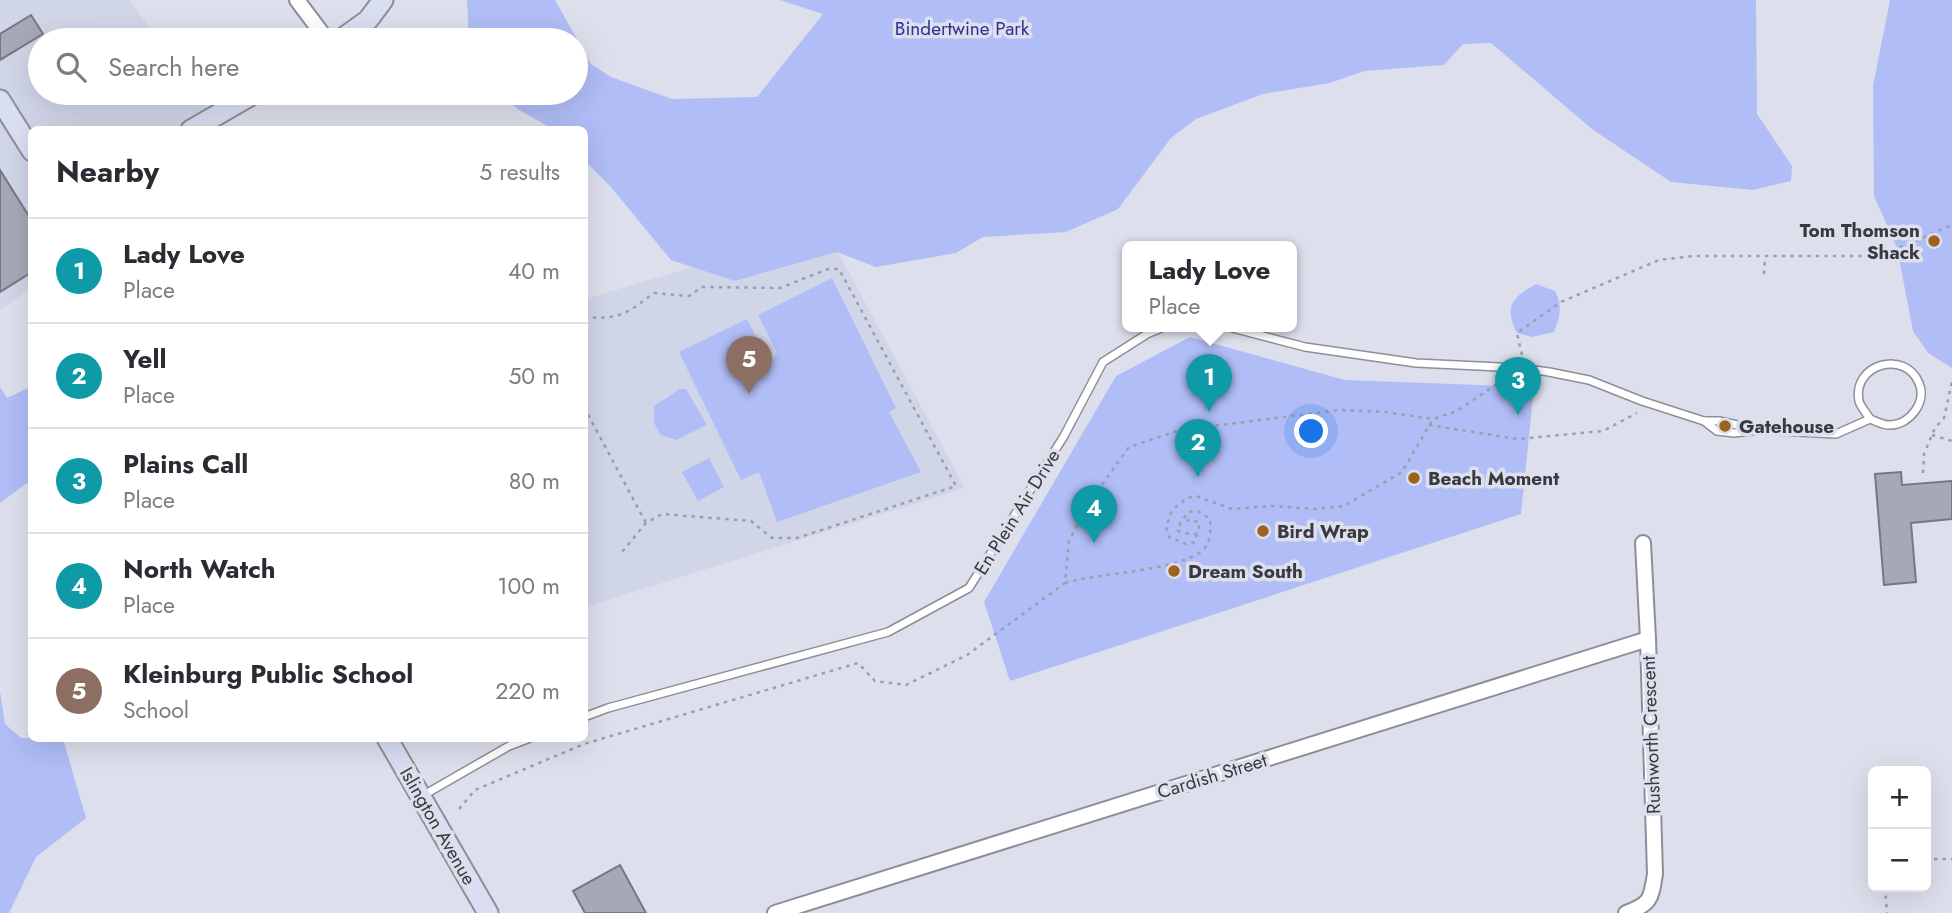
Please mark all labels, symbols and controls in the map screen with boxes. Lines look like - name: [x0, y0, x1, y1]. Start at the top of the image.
- park label: Bindertwine Park: [895, 15, 1030, 42]
- search box: [28, 28, 588, 105]
- icon: search: [52, 48, 90, 86]
- text: Search here: [108, 48, 240, 86]
- text: Nearby: [56, 150, 159, 193]
- text: 5 results: [479, 155, 560, 189]
- place label: Tom Thomson Shack: [1800, 217, 1920, 266]
- marker: Tom Thomson Shack: [1926, 233, 1942, 249]
- text: Lady Love: [123, 235, 245, 273]
- popup: [1122, 241, 1297, 332]
- text: Lady Love: [1148, 251, 1271, 289]
- text: 1: [73, 254, 85, 288]
- text: 40 m: [508, 254, 560, 288]
- text: Place: [123, 273, 175, 307]
- text: Place: [1148, 289, 1200, 323]
- pin: 5: [726, 336, 772, 394]
- text: Yell: [123, 340, 167, 378]
- pin: 1: [1186, 354, 1232, 412]
- pin: 3: [1495, 357, 1541, 415]
- text: 2: [71, 359, 87, 393]
- text: 50 m: [508, 359, 560, 393]
- text: Place: [123, 378, 175, 412]
- place label: Gatehouse: [1739, 413, 1834, 440]
- your location: [1294, 414, 1328, 448]
- marker: Gatehouse: [1717, 418, 1733, 434]
- pin: 2: [1175, 419, 1221, 477]
- street label: En Plein Air Drive: [968, 444, 1067, 580]
- text: Plains Call: [123, 445, 248, 483]
- text: 3: [72, 464, 86, 498]
- text: 80 m: [509, 464, 560, 498]
- place label: Beach Moment: [1428, 465, 1559, 492]
- marker: Beach Moment: [1406, 470, 1422, 486]
- text: Place: [123, 483, 175, 517]
- pin: 4: [1071, 485, 1117, 543]
- place label: Bird Wrap: [1277, 518, 1369, 545]
- marker: Bird Wrap: [1255, 523, 1271, 539]
- text: North Watch: [123, 550, 276, 588]
- place label: Dream South: [1188, 558, 1303, 585]
- marker: Dream South: [1166, 563, 1182, 579]
- text: 4: [71, 569, 87, 603]
- text: 100 m: [497, 569, 560, 603]
- text: Place: [123, 588, 175, 622]
- text: Kleinburg Public School: [123, 655, 413, 693]
- street label: Rushworth Crescent: [1635, 655, 1667, 814]
- text: 5: [72, 674, 86, 708]
- text: 220 m: [495, 674, 560, 708]
- text: School: [123, 693, 189, 727]
- street label: Cardish Street: [1154, 746, 1270, 805]
- street label: Islington Avenue: [393, 762, 483, 890]
- map controls: [1868, 766, 1931, 892]
- button: +: [1868, 766, 1931, 829]
- button: −: [1868, 829, 1931, 892]

